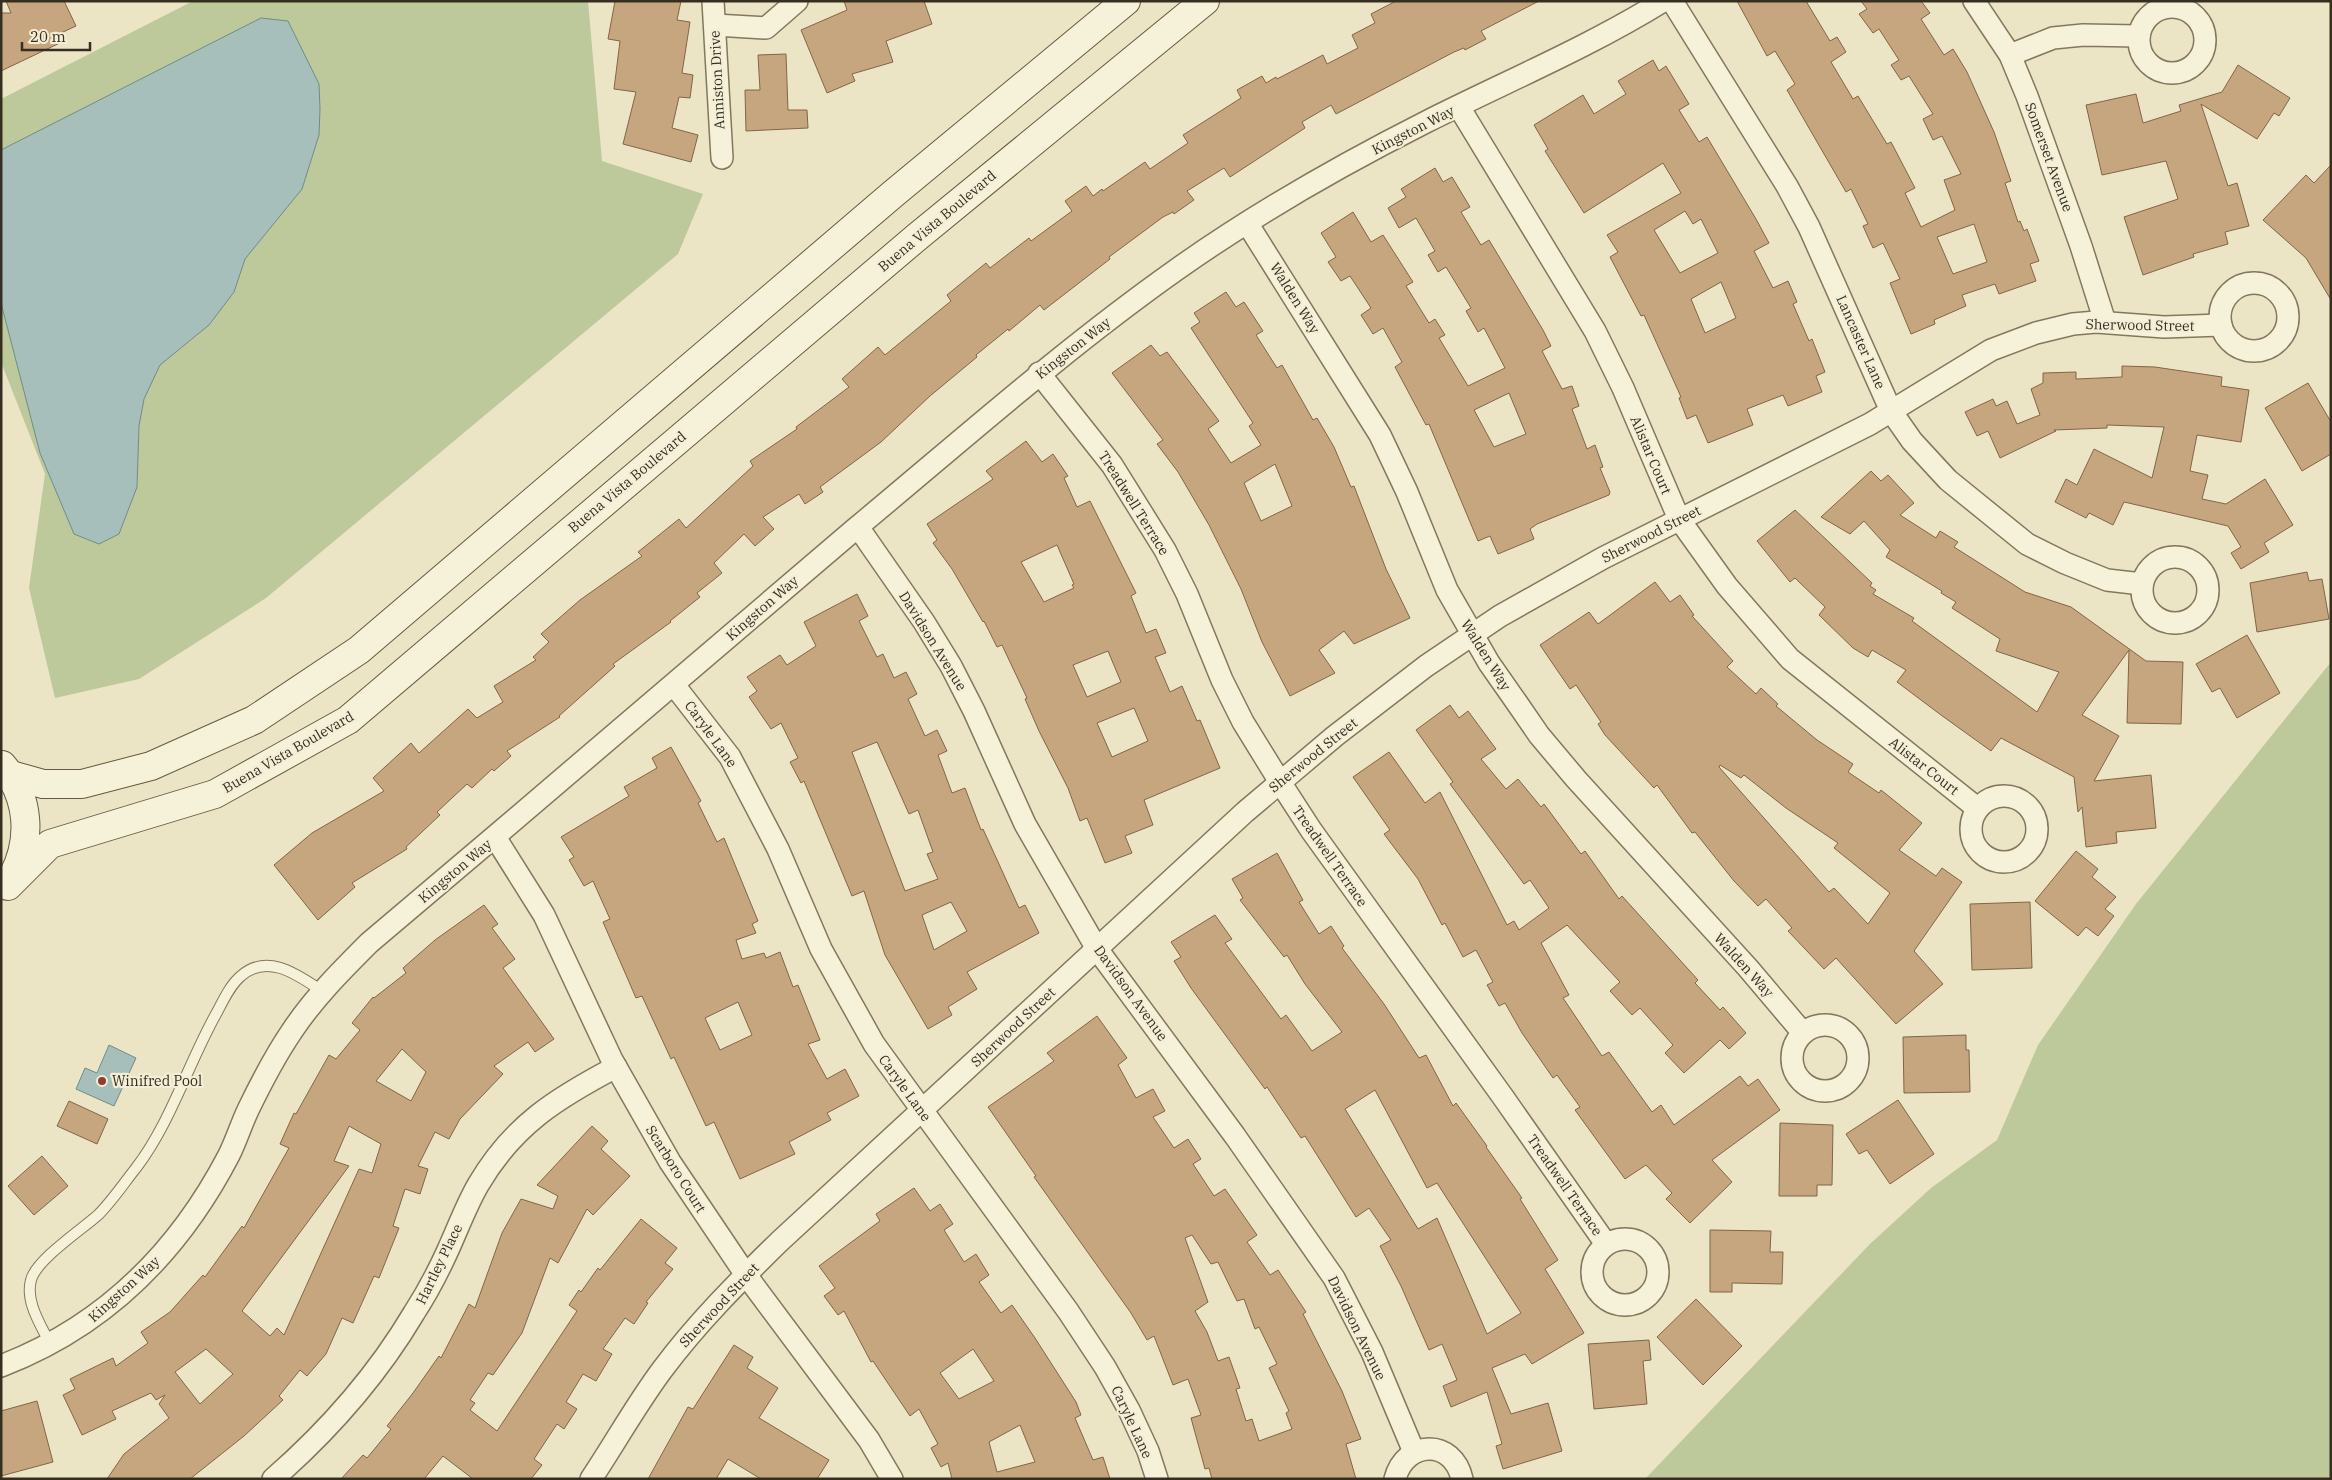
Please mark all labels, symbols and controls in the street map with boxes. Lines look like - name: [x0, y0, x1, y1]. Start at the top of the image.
- scale bar: [22, 20, 90, 52]
- text: 20 m: [30, 27, 66, 46]
- street label: Anniston Drive: [705, 30, 729, 130]
- street label: Somerset Avenue: [2021, 100, 2077, 214]
- street label: Kingston Way: [1369, 101, 1458, 159]
- street label: Buena Vista Boulevard: [874, 166, 1000, 276]
- street label: Walden Way: [1266, 259, 1324, 337]
- street label: Lancaster Lane: [1832, 292, 1890, 392]
- street label: Kingston Way: [1032, 313, 1115, 383]
- street label: Sherwood Street: [2085, 315, 2195, 335]
- street label: Alistar Court: [1626, 413, 1676, 497]
- street label: Buena Vista Boulevard: [564, 427, 690, 537]
- street label: Treadwell Terrace: [1095, 448, 1173, 558]
- street label: Sherwood Street: [1598, 501, 1704, 567]
- street label: Kingston Way: [722, 571, 802, 644]
- street label: Davidson Avenue: [895, 588, 971, 694]
- street label: Walden Way: [1457, 616, 1515, 694]
- street label: Caryle Lane: [681, 697, 741, 771]
- street label: Buena Vista Boulevard: [219, 707, 357, 797]
- street label: Sherwood Street: [1265, 714, 1361, 796]
- street label: Alistar Court: [1886, 733, 1963, 799]
- street label: Treadwell Terrace: [1288, 802, 1372, 910]
- street label: Kingston Way: [415, 835, 496, 907]
- street label: Walden Way: [1710, 929, 1778, 1001]
- street label: Davidson Avenue: [1090, 942, 1172, 1044]
- street label: Sherwood Street: [967, 983, 1059, 1071]
- street label: Caryle Lane: [875, 1051, 935, 1125]
- place label: Winifred Pool: [112, 1072, 202, 1090]
- marker: Winifred Pool: [96, 1075, 108, 1087]
- street label: Scarboro Court: [642, 1122, 710, 1216]
- street label: Treadwell Terrace: [1523, 1131, 1607, 1239]
- street label: Hartley Place: [412, 1221, 466, 1307]
- street label: Kingston Way: [84, 1252, 164, 1326]
- street label: Sherwood Street: [675, 1259, 763, 1351]
- street label: Davidson Avenue: [1324, 1273, 1390, 1383]
- street label: Caryle Lane: [1107, 1383, 1157, 1461]

